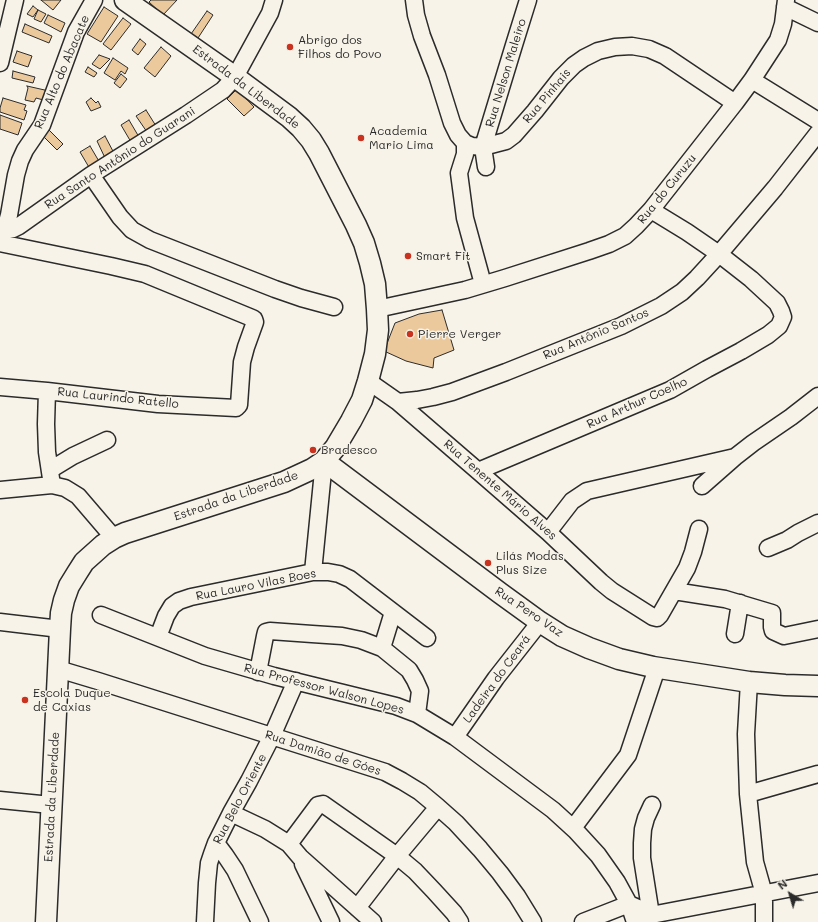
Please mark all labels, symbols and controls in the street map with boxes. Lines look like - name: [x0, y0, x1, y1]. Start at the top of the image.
- street label: Rua Alto do Abacate: [31, 13, 93, 131]
- street label: Rua Nelson Maleiro: [483, 17, 529, 129]
- place label: Abrigo dos Filhos do Povo: [298, 33, 381, 61]
- street label: Estrada da Liberdade: [190, 42, 302, 132]
- marker: Abrigo dos Filhos do Povo: [285, 42, 295, 52]
- street label: Rua Pinhais: [520, 66, 574, 126]
- street label: Rua Santo Antônio do Guarani: [42, 104, 198, 212]
- place label: Academia Mario Lima: [369, 124, 434, 152]
- marker: Academia Mario Lima: [356, 133, 366, 143]
- street label: Rua do Curuzu: [635, 151, 699, 227]
- place label: Smart Fit: [416, 249, 471, 263]
- marker: Smart Fit: [403, 251, 413, 261]
- street label: Rua Antônio Santos: [541, 305, 651, 363]
- place label: Pierre Verger: [418, 327, 501, 341]
- marker: Pierre Verger: [405, 329, 415, 339]
- street label: Rua Arthur Coelho: [585, 374, 689, 432]
- street label: Rua Laurindo Ratello: [57, 384, 179, 412]
- street label: Rua Tenente Mário Alves: [440, 437, 560, 543]
- place label: Bradesco: [321, 443, 377, 457]
- marker: Bradesco: [308, 445, 318, 455]
- street label: Estrada da Liberdade: [172, 468, 300, 524]
- place label: Lilás Modas Plus Size: [496, 549, 564, 577]
- marker: Lilás Modas Plus Size: [483, 558, 493, 568]
- street label: Rua Lauro Vilas Boes: [195, 566, 317, 604]
- street label: Rua Pero Vaz: [492, 584, 566, 640]
- street label: Ladeira do Ceará: [460, 632, 534, 726]
- street label: Rua Professor Walson Lopes: [242, 661, 406, 717]
- place label: Escola Duque de Caxias: [33, 686, 111, 714]
- marker: Escola Duque de Caxias: [20, 695, 30, 705]
- street label: Rua Damião de Góes: [263, 727, 383, 779]
- street label: Estrada da Liberdade: [41, 731, 63, 863]
- street label: Rua Belo Oriente: [210, 751, 270, 847]
- north arrow: [770, 874, 810, 914]
- text: N: [774, 876, 790, 893]

